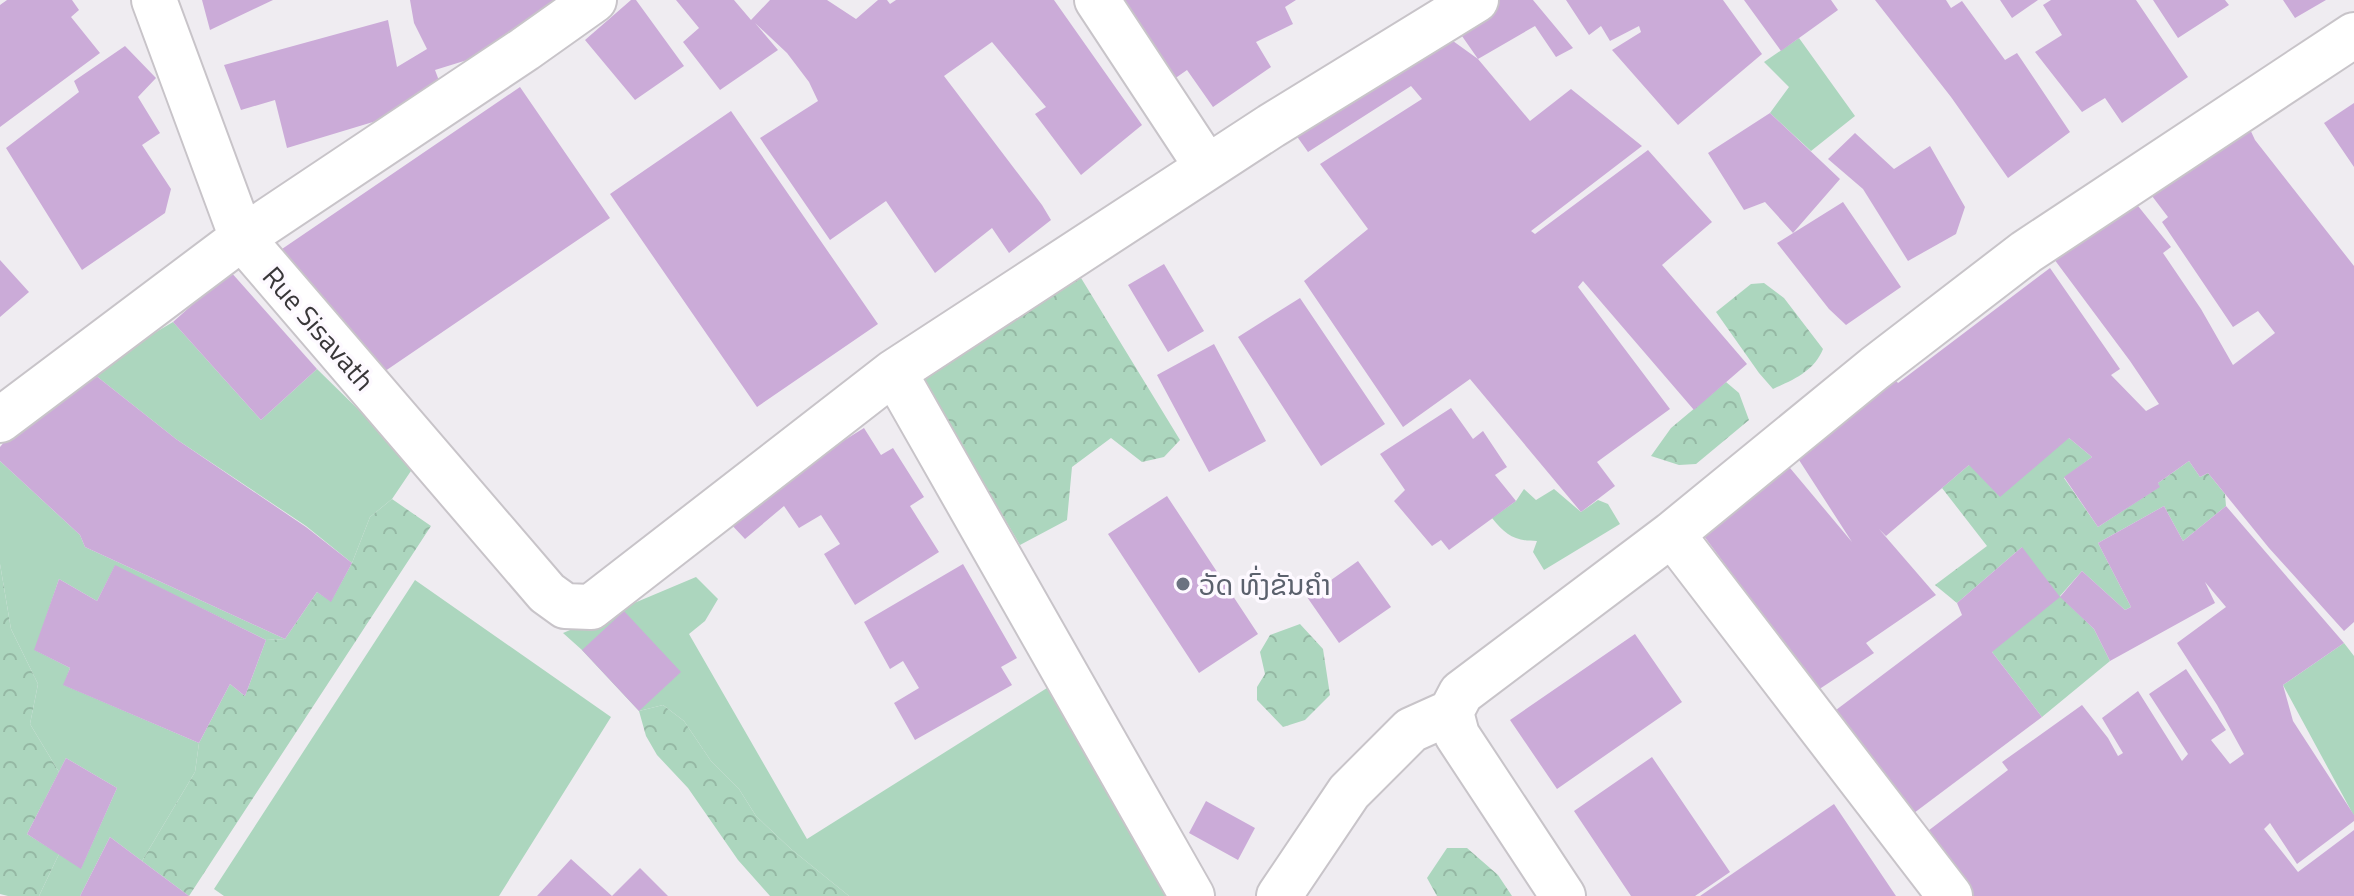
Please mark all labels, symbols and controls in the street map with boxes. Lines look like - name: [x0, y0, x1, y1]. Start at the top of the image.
- street label: Rue Sisavath: [253, 256, 385, 400]
- place label: ວັດ ທົ່ງຂັນຄຳ: [1199, 563, 1331, 606]
- marker: ວັດ ທົ່ງຂັນຄຳ: [1174, 575, 1192, 593]

